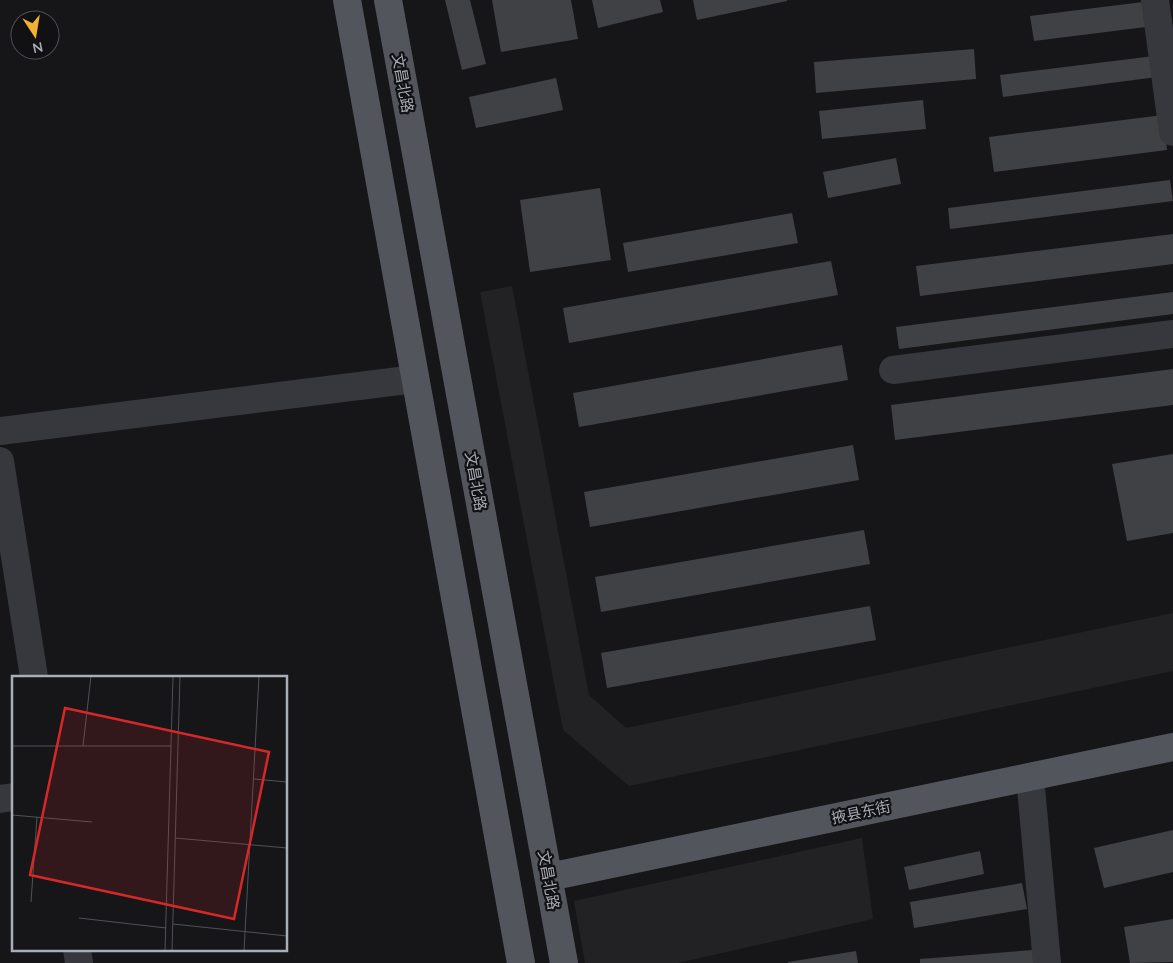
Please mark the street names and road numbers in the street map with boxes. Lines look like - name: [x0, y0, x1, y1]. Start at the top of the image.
- street label: 文昌北路: [388, 52, 418, 114]
- street label: 文昌北路: [461, 450, 491, 512]
- street label: 掖县东街: [830, 796, 892, 828]
- street label: 文昌北路: [534, 849, 564, 911]

